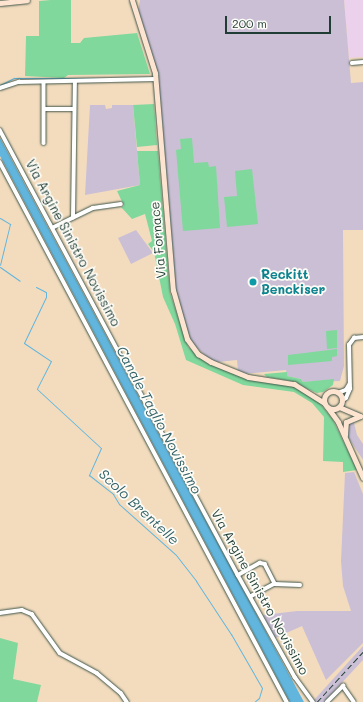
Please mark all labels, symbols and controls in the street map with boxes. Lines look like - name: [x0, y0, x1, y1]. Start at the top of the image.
- scale bar: [227, 8, 333, 34]
- text: 200 m: [232, 15, 267, 31]
- street label: Via Argine Sinistro Novissimo: [22, 157, 124, 329]
- street label: Via Fornace: [147, 201, 169, 279]
- place label: Reckitt Benckiser: [261, 267, 325, 298]
- marker: Reckitt Benckiser: [248, 277, 258, 287]
- water label: Canale Taglio Novissimo: [113, 343, 205, 497]
- water label: Scolo Brentelle: [95, 466, 183, 548]
- street label: Via Argine Sinistro Novissimo: [208, 507, 312, 677]

